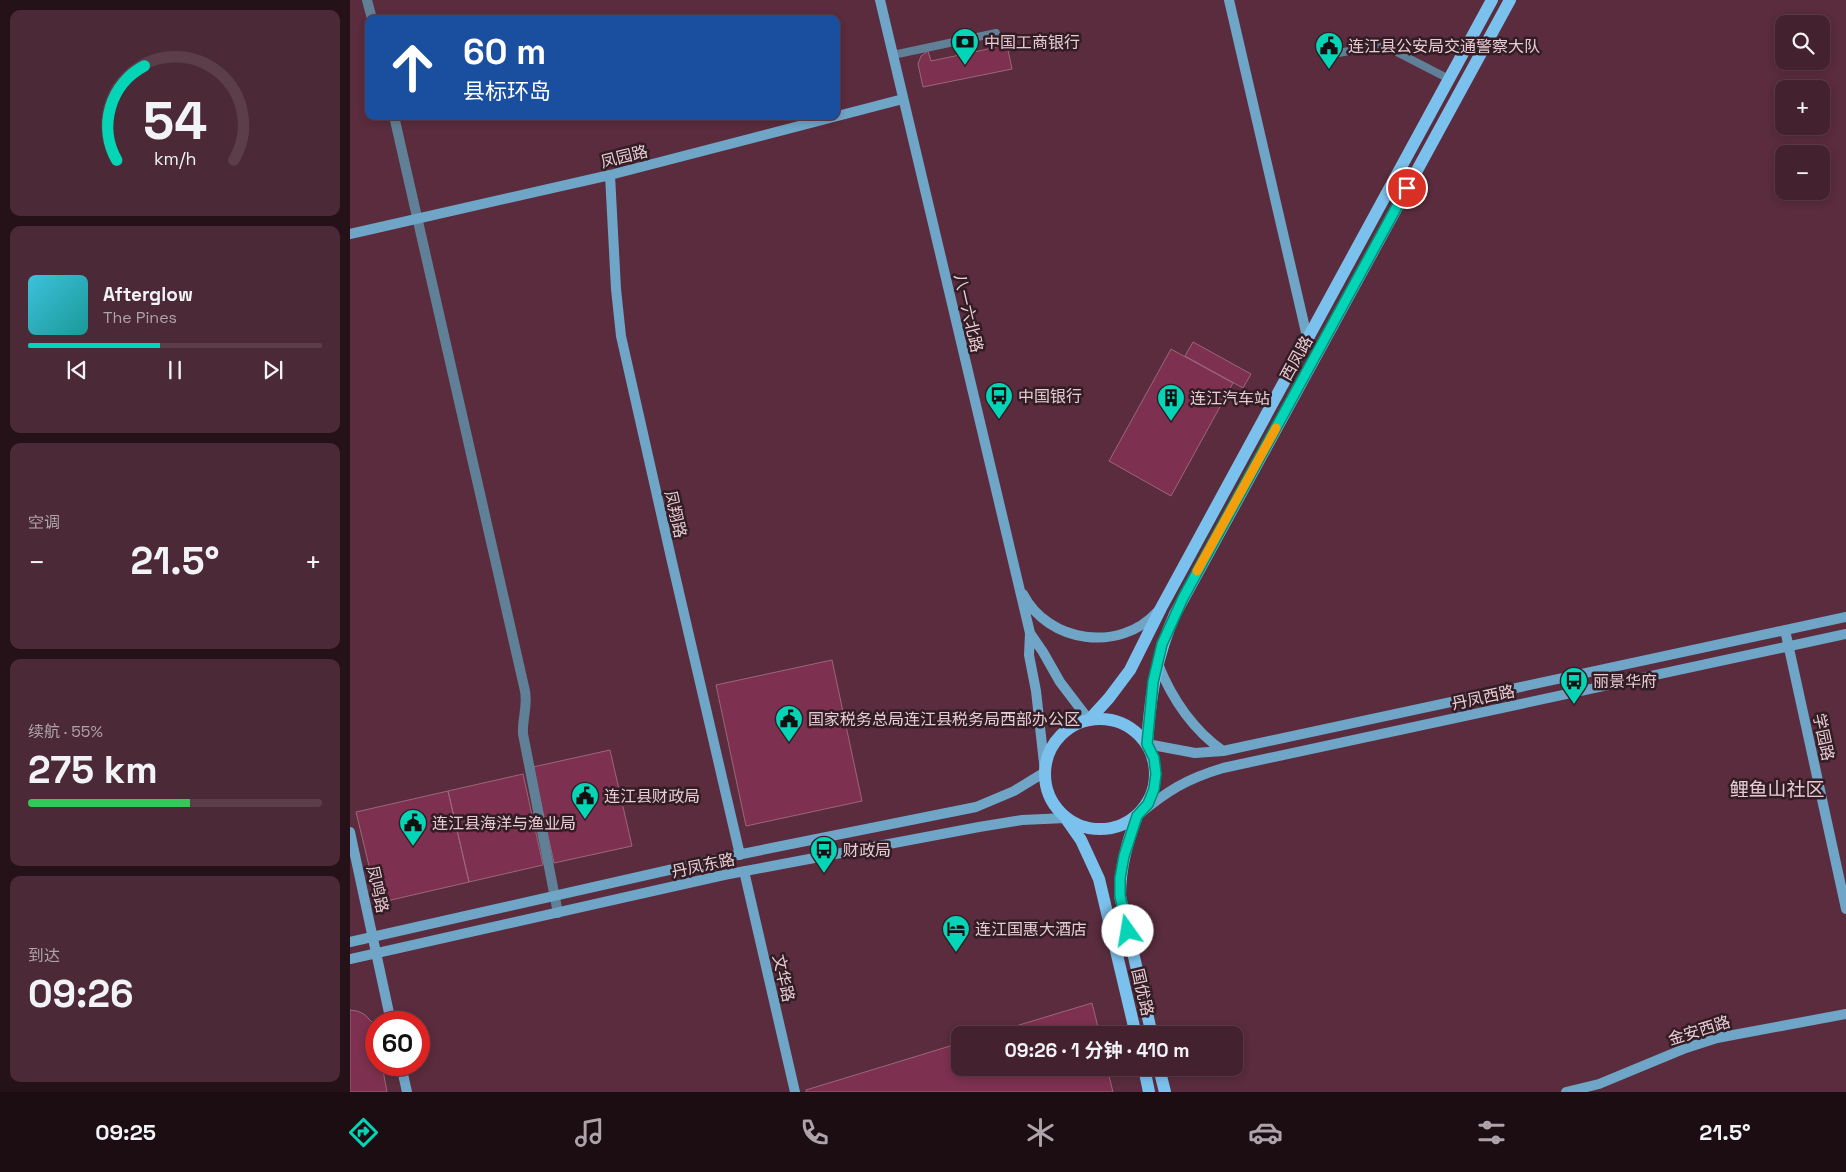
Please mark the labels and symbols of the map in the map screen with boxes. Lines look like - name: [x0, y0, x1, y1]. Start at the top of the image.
- bank icon: 中国工商银行: [950, 27, 980, 66]
- public building icon: 连江县公安局交通警察大队: [1314, 31, 1344, 70]
- place label: 中国工商银行: [984, 32, 1080, 53]
- place label: 连江县公安局交通警察大队: [1348, 36, 1540, 57]
- street label: 凤园路: [598, 140, 650, 172]
- pin: [1386, 167, 1428, 209]
- street label: 八一六北路: [949, 272, 988, 354]
- street label: 西凤路: [1276, 332, 1317, 384]
- bus stop icon: 中国银行: [984, 381, 1014, 420]
- building icon: 连江汽车站: [1156, 383, 1186, 422]
- place label: 中国银行: [1018, 386, 1082, 407]
- place label: 连江汽车站: [1190, 388, 1270, 409]
- street label: 凤翔路: [660, 488, 691, 540]
- bus stop icon: 丽景华府: [1559, 666, 1589, 705]
- place label: 丽景华府: [1593, 671, 1657, 692]
- street label: 丹凤西路: [1450, 681, 1517, 714]
- public building icon: 国家税务总局连江县税务局西部办公区: [774, 704, 804, 743]
- place label: 国家税务总局连江县税务局西部办公区: [808, 709, 1080, 730]
- street label: 学园路: [1808, 711, 1839, 763]
- district label: 鲤鱼山社区: [1729, 777, 1825, 802]
- public building icon: 连江县财政局: [570, 781, 600, 820]
- place label: 连江县财政局: [604, 786, 700, 807]
- public building icon: 连江县海洋与渔业局: [398, 808, 428, 847]
- place label: 连江县海洋与渔业局: [432, 813, 576, 834]
- bus stop icon: 财政局: [809, 835, 839, 874]
- place label: 财政局: [843, 840, 891, 861]
- street label: 丹凤东路: [670, 849, 737, 882]
- street label: 凤鸣路: [362, 863, 393, 915]
- position arrow: [1101, 904, 1153, 956]
- hotel icon: 连江国惠大酒店: [941, 914, 971, 953]
- place label: 连江国惠大酒店: [975, 919, 1087, 940]
- street label: 文华路: [768, 952, 799, 1004]
- street label: 国优路: [1127, 966, 1158, 1018]
- speed limit sign: 60: [365, 1011, 430, 1076]
- street label: 金安西路: [1665, 1011, 1733, 1050]

